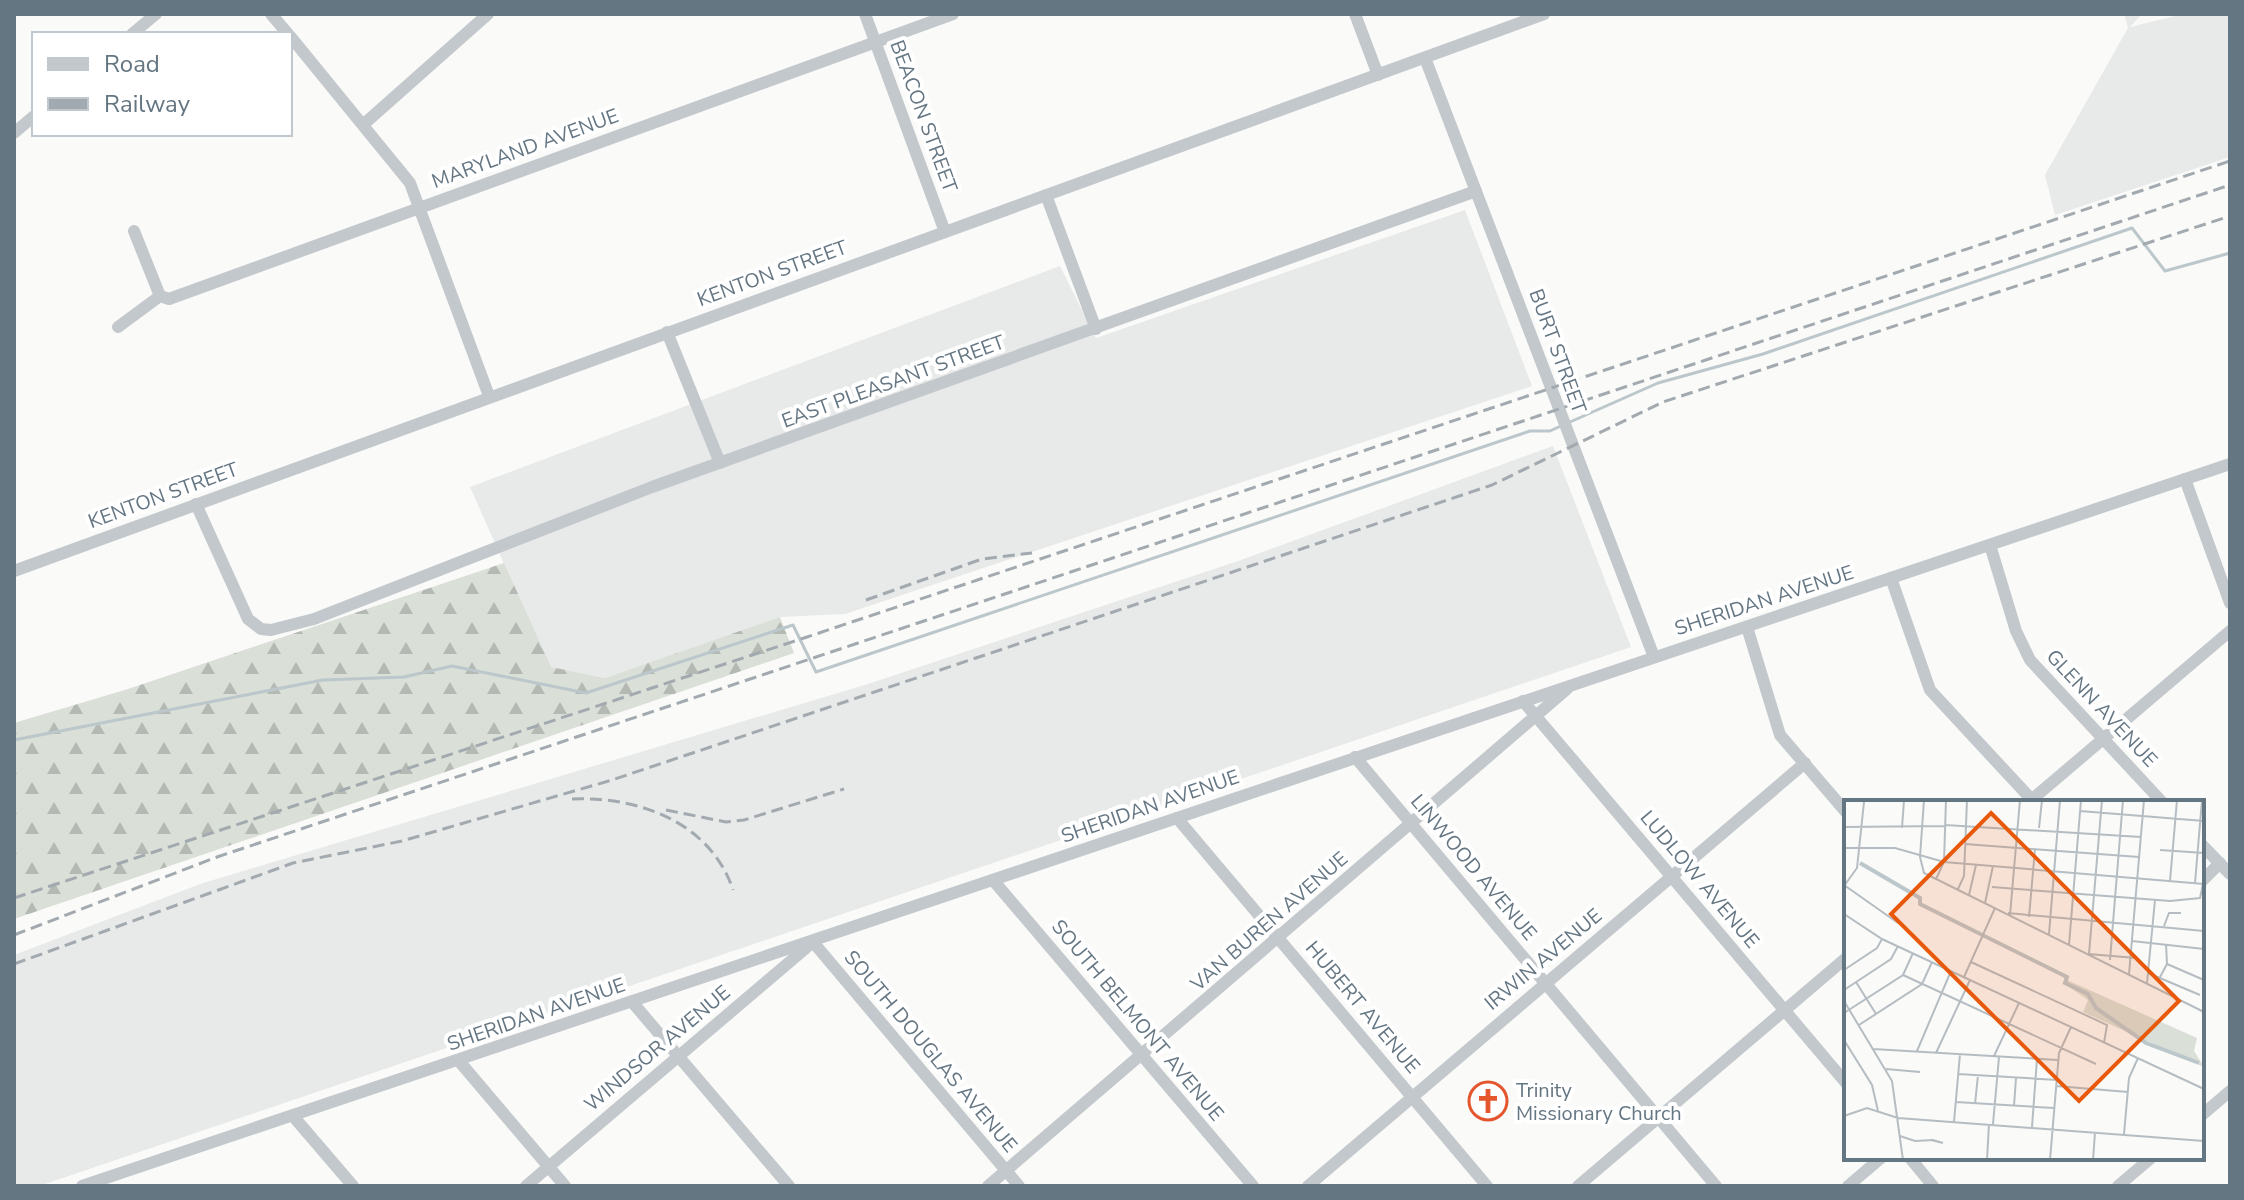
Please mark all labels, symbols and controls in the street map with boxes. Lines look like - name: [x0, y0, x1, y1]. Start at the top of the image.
- legend: [32, 32, 292, 136]
- street label: BEACON STREET: [883, 36, 964, 196]
- text: Road: [104, 48, 160, 80]
- text: Railway: [104, 88, 191, 120]
- street label: MARYLAND AVENUE: [428, 102, 622, 195]
- street label: KENTON STREET: [693, 234, 851, 313]
- street label: BURT STREET: [1522, 285, 1593, 417]
- street label: EAST PLEASANT STREET: [778, 328, 1009, 434]
- street label: KENTON STREET: [84, 456, 242, 535]
- street label: SHERIDAN AVENUE: [1671, 559, 1857, 642]
- street label: GLENN AVENUE: [2040, 644, 2163, 773]
- street label: SHERIDAN AVENUE: [1057, 763, 1243, 850]
- street label: LINWOOD AVENUE: [1404, 789, 1543, 946]
- inset map: [1844, 800, 2204, 1160]
- street label: LUDLOW AVENUE: [1634, 805, 1765, 954]
- street label: VAN BUREN AVENUE: [1184, 846, 1354, 998]
- street label: IRWIN AVENUE: [1479, 902, 1608, 1016]
- street label: SOUTH BELMONT AVENUE: [1045, 914, 1230, 1127]
- street label: HUBERT AVENUE: [1299, 935, 1426, 1079]
- street label: SOUTH DOUGLAS AVENUE: [838, 945, 1023, 1158]
- street label: SHERIDAN AVENUE: [443, 971, 629, 1058]
- street label: WINDSOR AVENUE: [579, 979, 736, 1118]
- place label: Trinity Missionary Church: [1516, 1077, 1682, 1127]
- church icon: Trinity Missionary Church: [1467, 1080, 1509, 1122]

